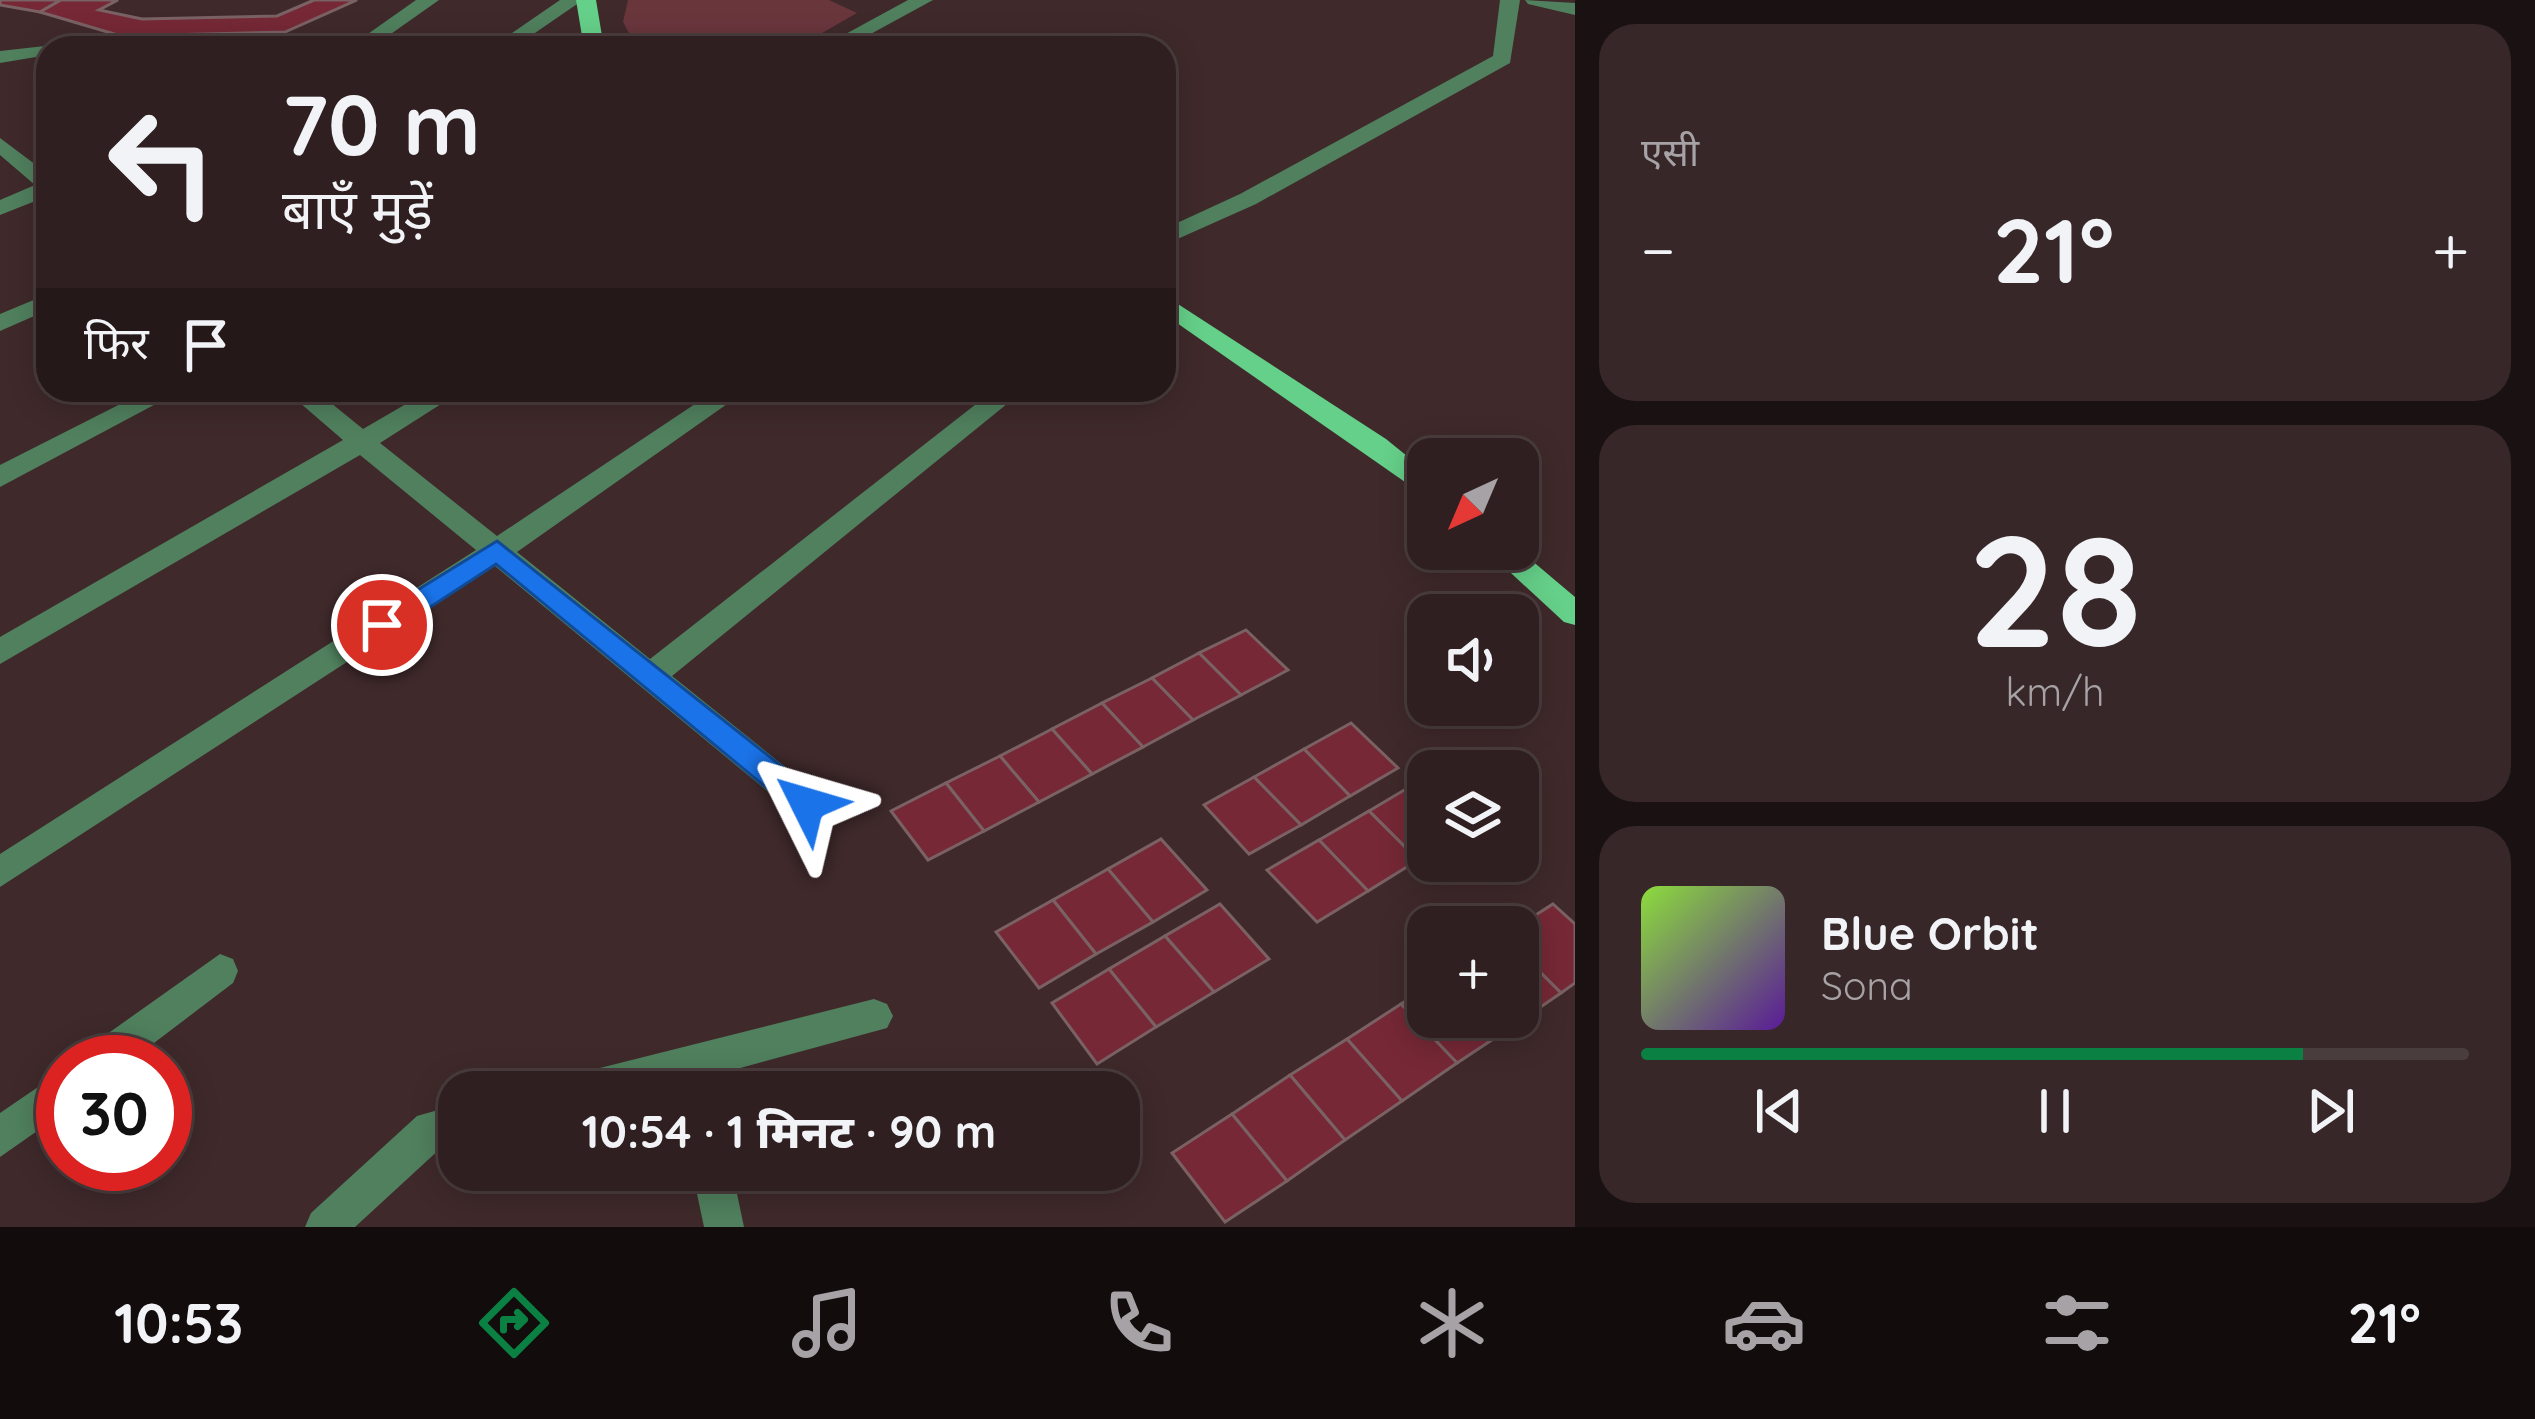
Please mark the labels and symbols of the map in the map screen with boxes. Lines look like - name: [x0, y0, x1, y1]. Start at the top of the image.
- north arrow: [1407, 438, 1539, 570]
- pin: [331, 574, 433, 676]
- position arrow: [744, 741, 870, 867]
- speed limit sign: 30: [36, 1035, 192, 1191]

